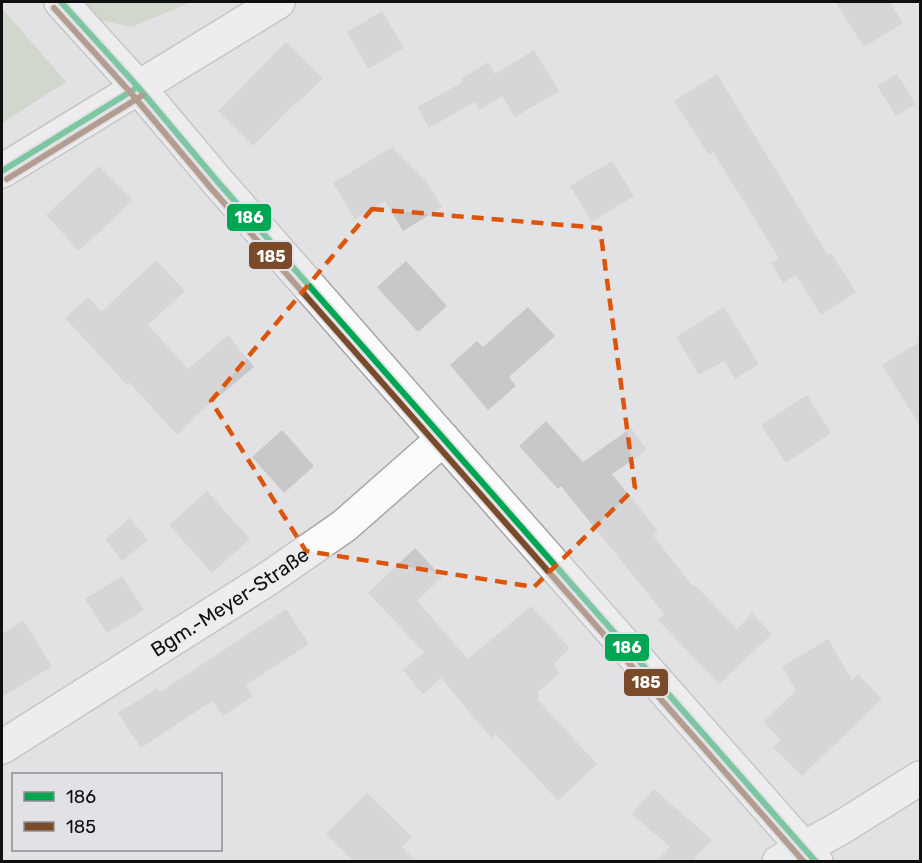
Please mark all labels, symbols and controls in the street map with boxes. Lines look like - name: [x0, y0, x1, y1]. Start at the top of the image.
- line badge: 186: [226, 203, 272, 232]
- text: 186: [234, 208, 264, 227]
- line badge: 185: [248, 241, 293, 270]
- text: 185: [256, 247, 286, 266]
- street label: Bgm.-Meyer-Straße: [146, 542, 313, 662]
- line badge: 186: [604, 633, 650, 662]
- text: 186: [612, 638, 642, 657]
- line badge: 185: [623, 668, 669, 697]
- text: 185: [631, 673, 661, 692]
- legend: [12, 773, 222, 851]
- text: 186: [66, 786, 96, 808]
- text: 185: [66, 816, 96, 838]

